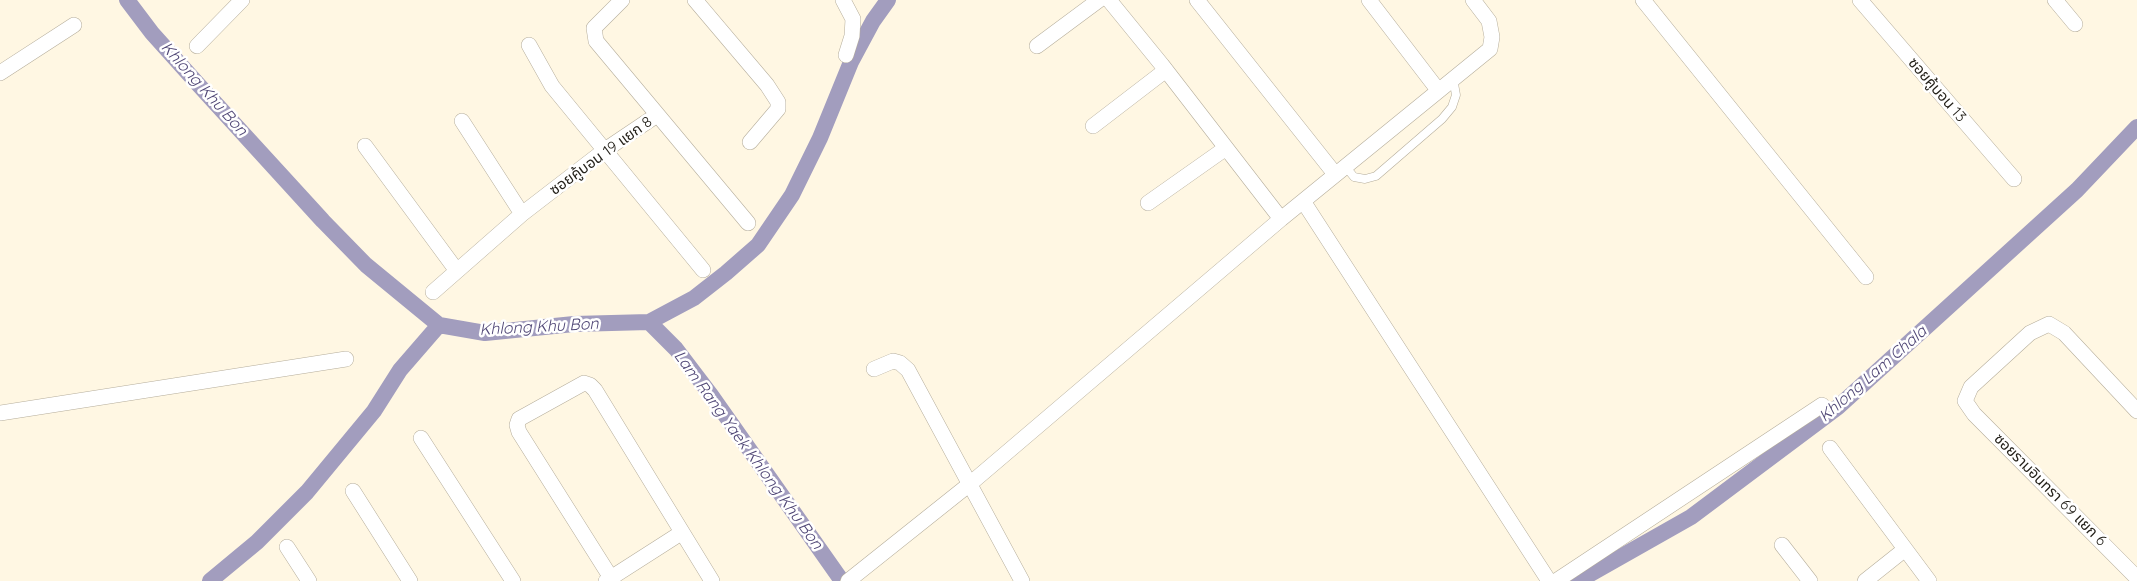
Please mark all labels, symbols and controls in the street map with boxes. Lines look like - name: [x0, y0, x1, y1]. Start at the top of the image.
- water label: Khlong Khu Bon: [157, 38, 251, 140]
- street label: ซอยคู้บอน 13: [1904, 54, 1970, 126]
- street label: ซอยคู้บอน 19 แยก 8: [546, 113, 656, 199]
- water label: Khlong Khu Bon: [479, 314, 599, 340]
- water label: Khlong Lam Chala: [1815, 322, 1931, 426]
- water label: Lam Rang Yaek Khlong Khu Bon: [669, 347, 827, 553]
- street label: ซอยรามอินทรา 69 แยก 6: [1990, 430, 2110, 550]

